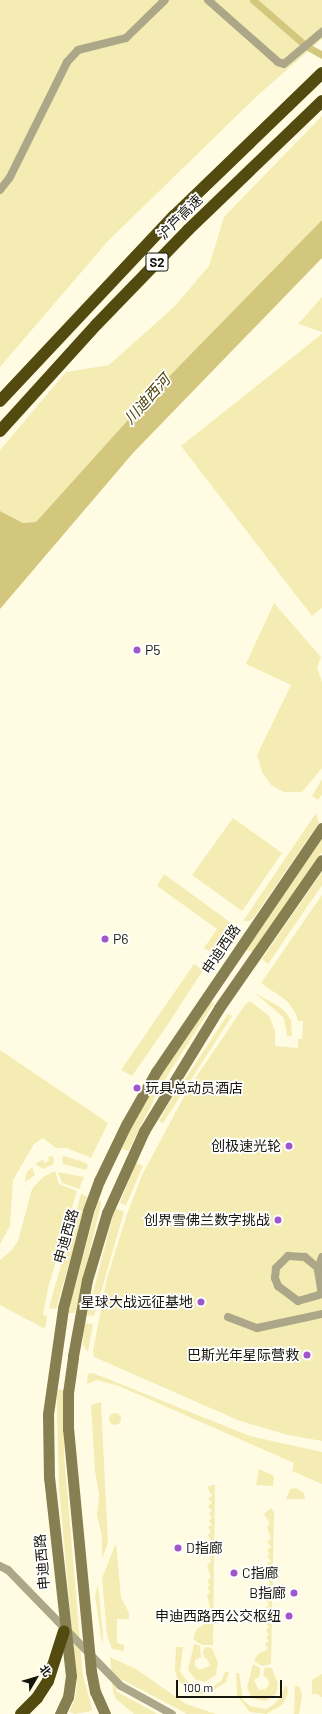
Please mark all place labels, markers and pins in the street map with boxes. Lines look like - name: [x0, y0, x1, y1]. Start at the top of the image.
- place label: P5: [145, 642, 160, 658]
- marker: P5: [132, 645, 142, 655]
- place label: P6: [113, 931, 128, 947]
- marker: P6: [100, 934, 110, 944]
- place label: 玩具总动员酒店: [145, 1080, 243, 1096]
- marker: 玩具总动员酒店: [132, 1083, 142, 1093]
- place label: 创极速光轮: [211, 1138, 281, 1154]
- marker: 创极速光轮: [284, 1141, 294, 1151]
- place label: 创界雪佛兰数字挑战: [144, 1212, 270, 1228]
- marker: 创界雪佛兰数字挑战: [273, 1215, 283, 1225]
- place label: 星球大战远征基地: [81, 1294, 193, 1310]
- marker: 星球大战远征基地: [196, 1297, 206, 1307]
- place label: 巴斯光年星际营救: [187, 1347, 299, 1363]
- marker: 巴斯光年星际营救: [302, 1350, 312, 1360]
- place label: D指廊: [186, 1540, 223, 1556]
- marker: D指廊: [173, 1543, 183, 1553]
- place label: C指廊: [242, 1565, 278, 1581]
- marker: C指廊: [229, 1568, 239, 1578]
- place label: B指廊: [249, 1585, 286, 1601]
- marker: B指廊: [289, 1588, 299, 1598]
- place label: 申迪西路西公交枢纽: [155, 1608, 281, 1624]
- marker: 申迪西路西公交枢纽: [284, 1611, 294, 1621]

